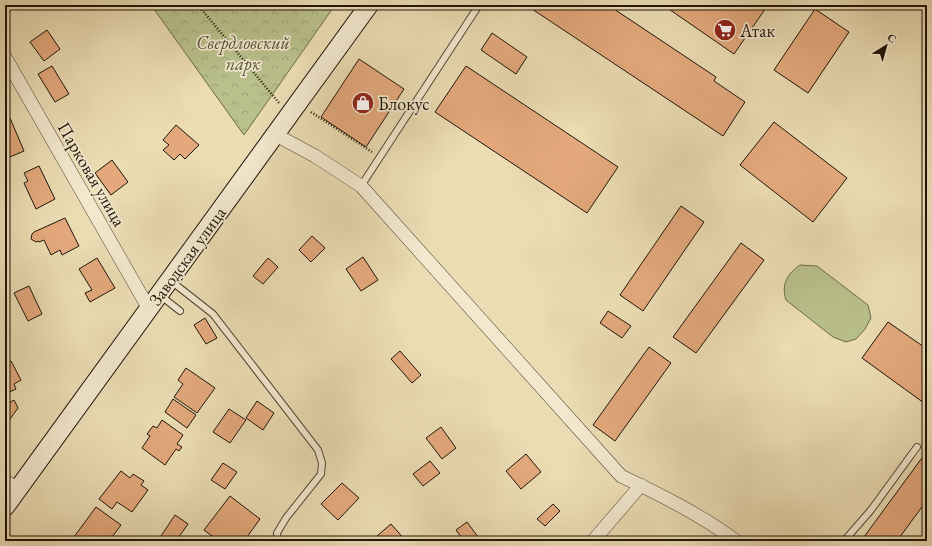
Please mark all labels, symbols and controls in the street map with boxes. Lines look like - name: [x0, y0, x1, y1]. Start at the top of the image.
- supermarket icon: Атак: [712, 17, 738, 43]
- place label: Атак: [739, 19, 775, 42]
- north arrow: [866, 26, 906, 66]
- text: С: [885, 30, 900, 46]
- park label: Свердловский парк: [196, 31, 290, 76]
- shop icon: Блокус: [350, 90, 376, 116]
- place label: Блокус: [378, 92, 430, 115]
- street label: Парковая улица: [53, 118, 132, 231]
- street label: Заводская улица: [143, 201, 231, 310]

